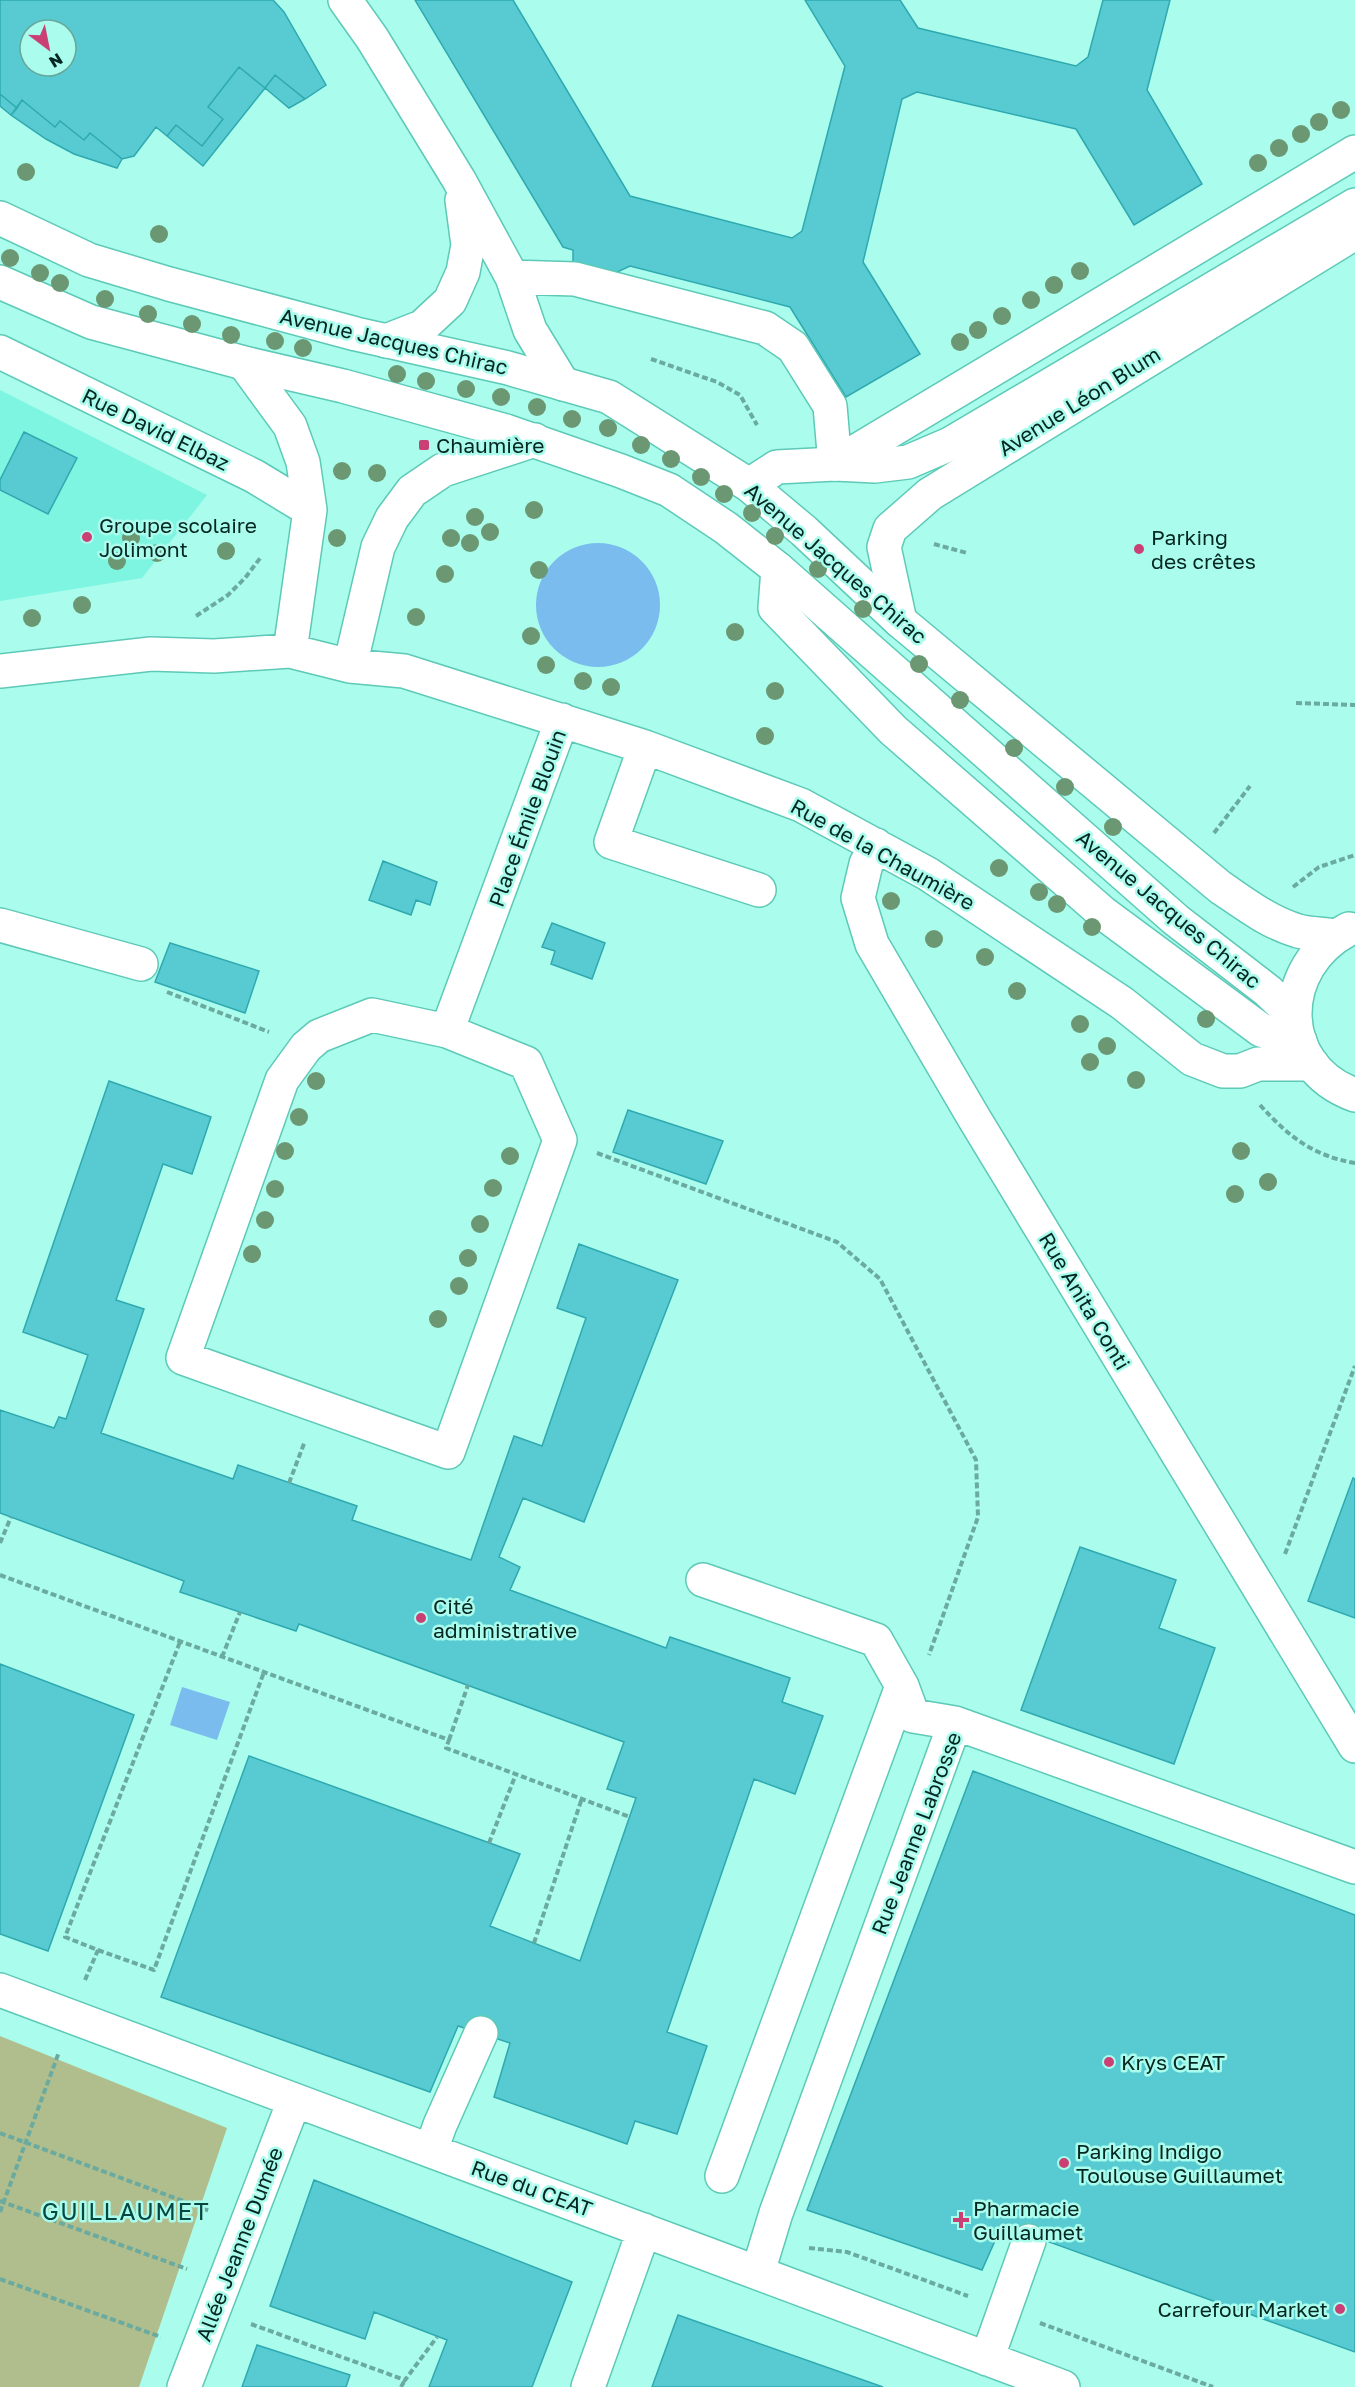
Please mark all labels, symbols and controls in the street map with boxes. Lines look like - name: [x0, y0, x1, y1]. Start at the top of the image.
- north arrow: [18, 18, 78, 78]
- text: N: [45, 49, 66, 72]
- street label: Avenue Jacques Chirac: [278, 302, 510, 380]
- street label: Avenue Léon Blum: [993, 341, 1165, 461]
- street label: Rue David Elbaz: [78, 382, 234, 476]
- place label: Chaumière: [436, 432, 544, 458]
- marker: Chaumière: [417, 438, 431, 452]
- street label: Avenue Jacques Chirac: [740, 477, 932, 649]
- place label: Groupe scolaire Jolimont: [99, 512, 257, 562]
- place label: Parking des crêtes: [1151, 524, 1256, 574]
- marker: Groupe scolaire Jolimont: [80, 530, 94, 544]
- marker: Parking des crêtes: [1132, 542, 1146, 556]
- street label: Place Émile Blouin: [483, 726, 571, 910]
- street label: Rue de la Chaumière: [786, 793, 980, 915]
- street label: Avenue Jacques Chirac: [1072, 824, 1266, 994]
- street label: Rue Anita Conti: [1034, 1228, 1136, 1374]
- place label: Cité administrative: [433, 1593, 577, 1643]
- marker: Cité administrative: [414, 1611, 428, 1625]
- street label: Rue Jeanne Labrosse: [865, 1728, 967, 1938]
- place label: Krys CEAT: [1121, 2049, 1225, 2075]
- marker: Krys CEAT: [1102, 2055, 1116, 2069]
- place label: Parking Indigo Toulouse Guillaumet: [1076, 2138, 1283, 2188]
- street label: Allée Jeanne Dumée: [190, 2143, 288, 2345]
- street label: Rue du CEAT: [468, 2154, 596, 2222]
- marker: Parking Indigo Toulouse Guillaumet: [1057, 2156, 1071, 2170]
- place label: Pharmacie Guillaumet: [973, 2195, 1083, 2245]
- district label: GUILLAUMET: [42, 2196, 210, 2225]
- marker: Pharmacie Guillaumet: [954, 2213, 968, 2227]
- place label: Carrefour Market: [1157, 2296, 1328, 2322]
- marker: Carrefour Market: [1333, 2302, 1347, 2316]

